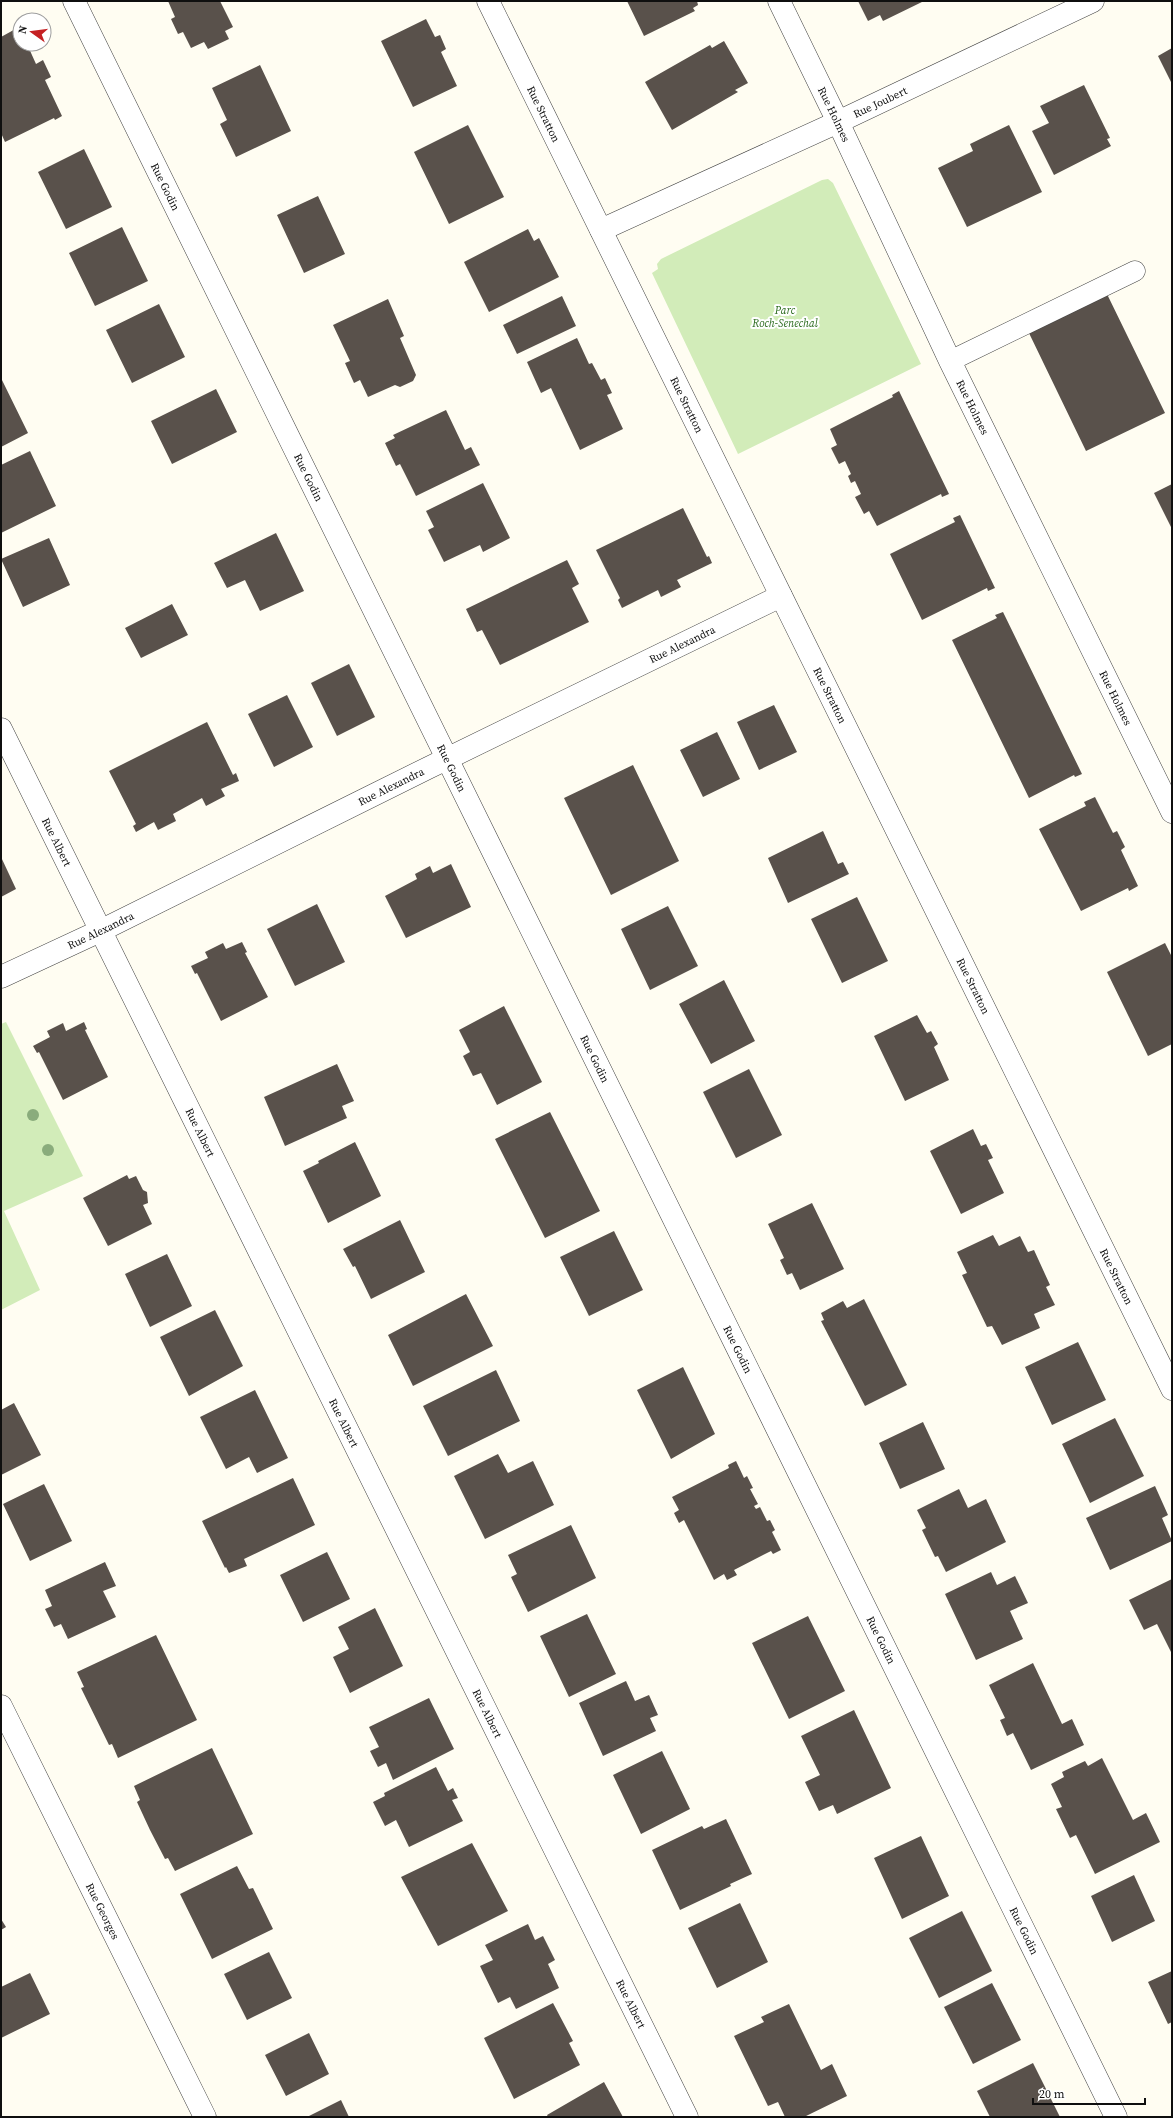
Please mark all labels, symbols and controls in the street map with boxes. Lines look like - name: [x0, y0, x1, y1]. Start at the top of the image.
- north arrow: [12, 12, 52, 52]
- text: N: [15, 24, 31, 35]
- street label: Rue Stratton: [524, 83, 564, 145]
- street label: Rue Joubert: [851, 83, 910, 121]
- street label: Rue Holmes: [814, 84, 854, 145]
- street label: Rue Godin: [147, 160, 184, 213]
- park label: Parc Roch-Senechal: [751, 303, 819, 331]
- street label: Rue Stratton: [667, 374, 707, 436]
- street label: Rue Holmes: [953, 377, 993, 437]
- street label: Rue Godin: [291, 451, 327, 504]
- street label: Rue Alexandra: [646, 622, 718, 667]
- street label: Rue Stratton: [810, 665, 850, 726]
- street label: Rue Holmes: [1096, 668, 1136, 728]
- street label: Rue Godin: [434, 742, 470, 795]
- street label: Rue Alexandra: [355, 764, 427, 809]
- street label: Rue Albert: [38, 815, 75, 869]
- street label: Rue Alexandra: [65, 908, 137, 953]
- street label: Rue Stratton: [953, 955, 994, 1017]
- street label: Rue Godin: [577, 1032, 613, 1085]
- street label: Rue Albert: [182, 1106, 219, 1160]
- street label: Rue Stratton: [1096, 1246, 1137, 1307]
- street label: Rue Godin: [720, 1323, 756, 1376]
- street label: Rue Albert: [326, 1396, 363, 1450]
- street label: Rue Godin: [863, 1614, 899, 1667]
- street label: Rue Albert: [469, 1686, 506, 1741]
- street label: Rue Georges: [82, 1880, 123, 1942]
- street label: Rue Godin: [1006, 1904, 1042, 1957]
- street label: Rue Albert: [613, 1977, 650, 2031]
- scale bar: [1033, 2080, 1145, 2106]
- text: 20 m: [1039, 2086, 1065, 2102]

